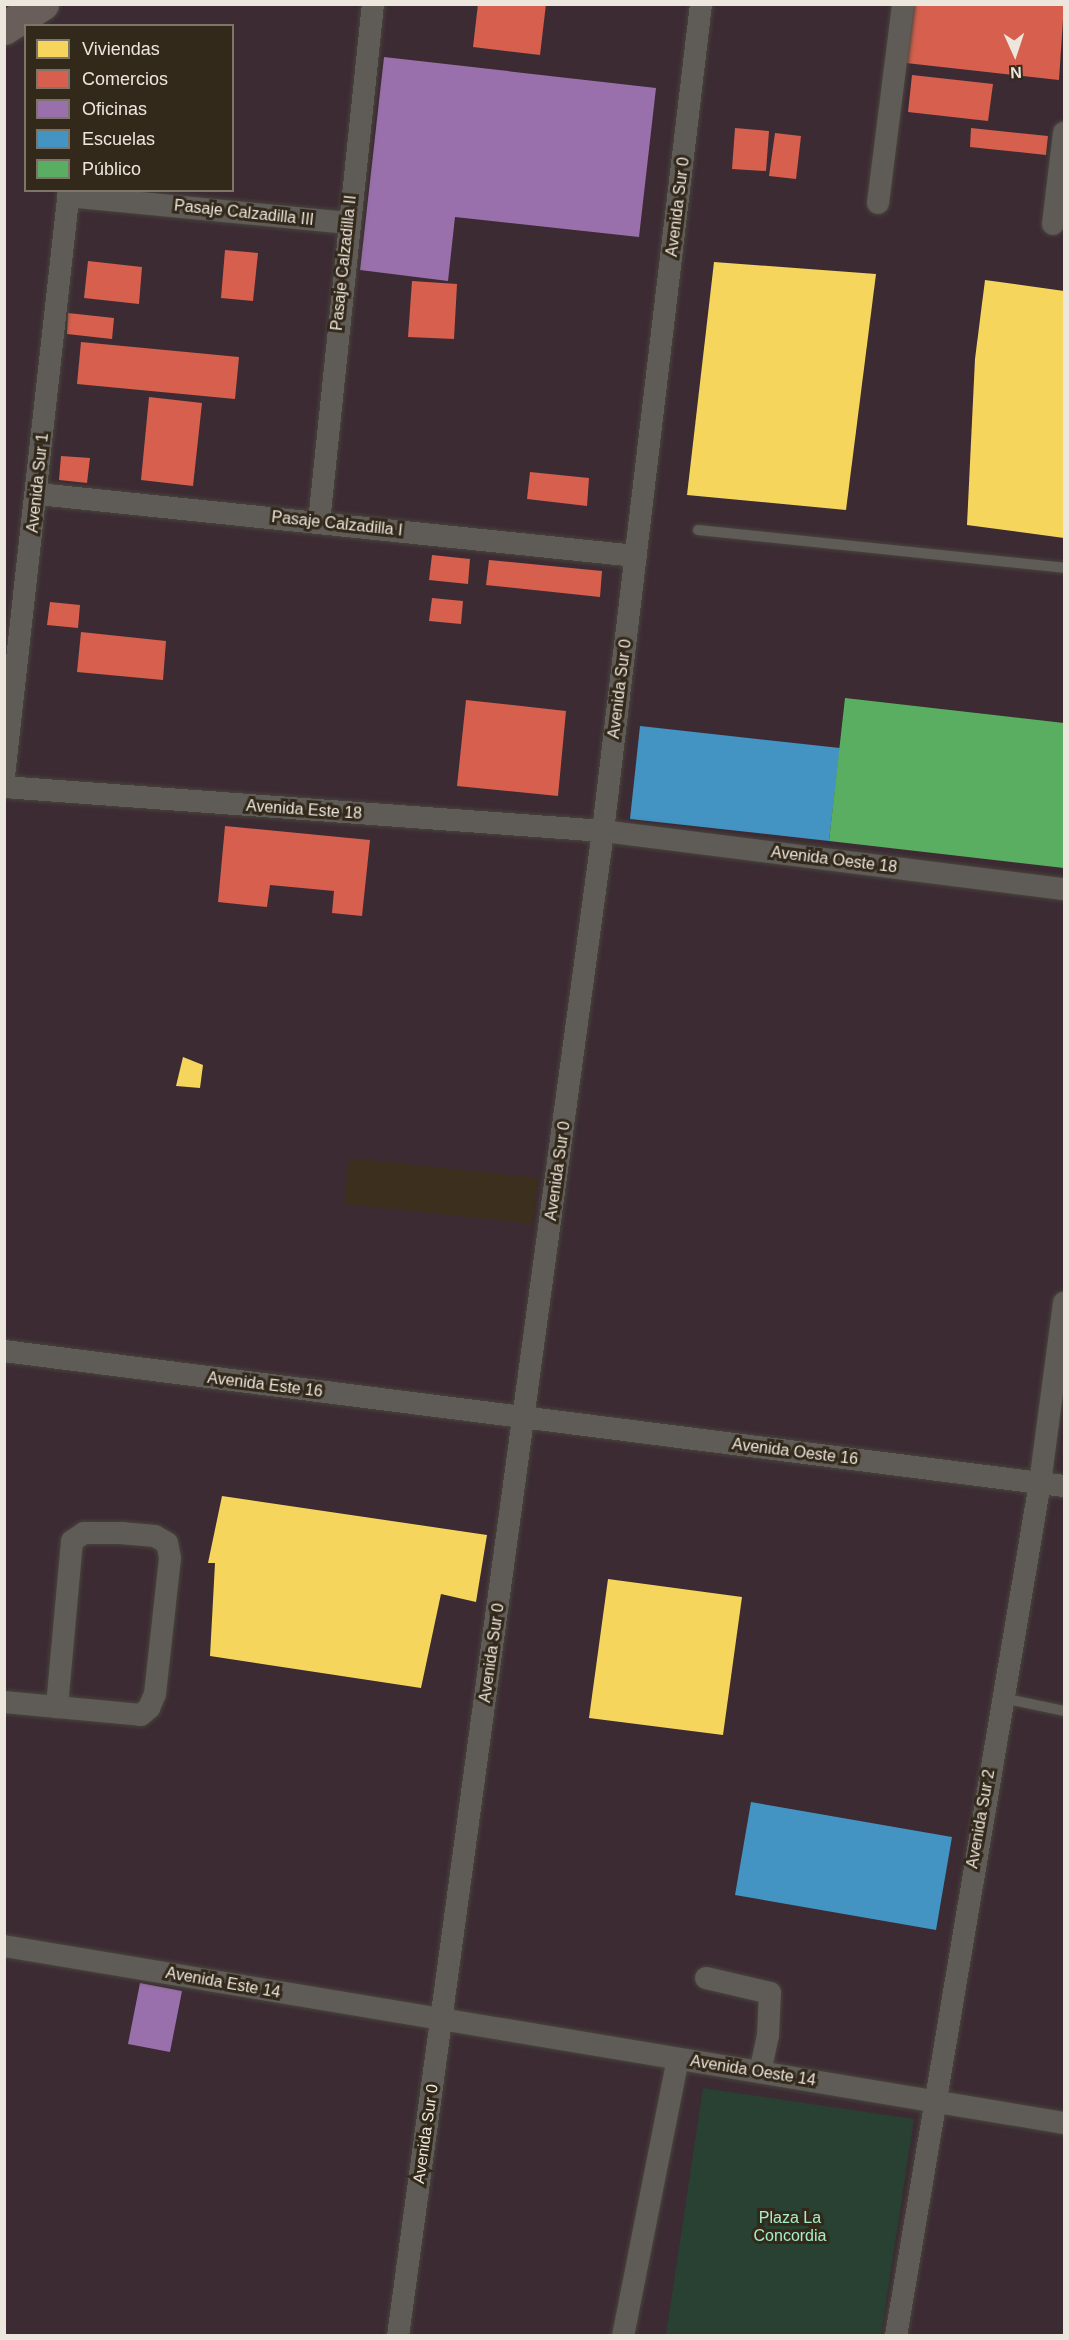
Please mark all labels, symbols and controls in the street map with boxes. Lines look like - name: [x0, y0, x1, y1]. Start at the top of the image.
- legend: [24, 24, 234, 192]
- north arrow: [985, 24, 1045, 84]
- text: Viviendas: [82, 39, 160, 59]
- text: N: [1010, 64, 1022, 81]
- text: Comercios: [82, 69, 168, 89]
- text: Oficinas: [82, 99, 147, 119]
- text: Escuelas: [82, 129, 155, 149]
- street label: Avenida Sur 0: [662, 156, 694, 258]
- text: Público: [82, 159, 141, 179]
- street label: Pasaje Calzadilla II: [327, 194, 361, 332]
- street label: Pasaje Calzadilla III: [173, 196, 315, 230]
- street label: Avenida Sur 1: [23, 432, 53, 534]
- street label: Pasaje Calzadilla I: [271, 508, 403, 540]
- street label: Avenida Sur 0: [604, 638, 636, 740]
- street label: Avenida Este 18: [245, 796, 363, 824]
- street label: Avenida Oeste 18: [770, 843, 898, 877]
- street label: Avenida Sur 0: [542, 1120, 574, 1222]
- street label: Avenida Este 16: [206, 1368, 324, 1402]
- street label: Avenida Oeste 16: [731, 1435, 859, 1469]
- street label: Avenida Sur 0: [476, 1602, 508, 1704]
- street label: Avenida Sur 2: [963, 1768, 999, 1870]
- street label: Avenida Este 14: [164, 1963, 282, 2003]
- street label: Avenida Oeste 14: [689, 2052, 817, 2090]
- street label: Avenida Sur 0: [410, 2083, 442, 2185]
- park label: Plaza La Concordia: [754, 2208, 826, 2246]

